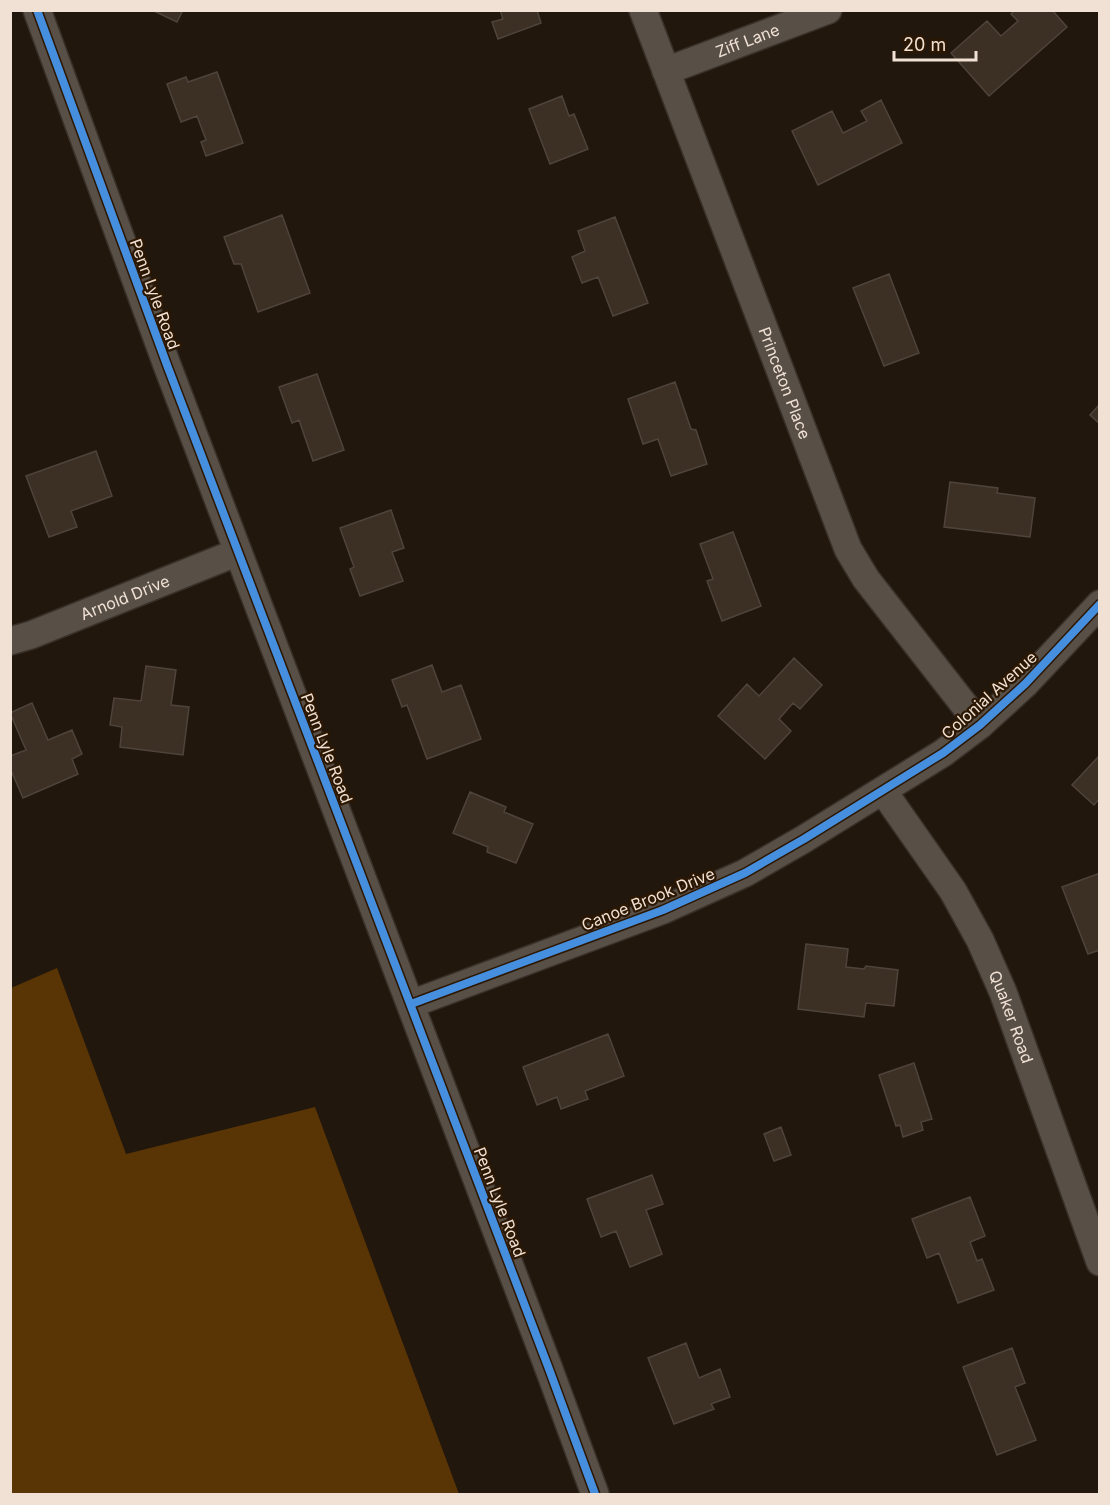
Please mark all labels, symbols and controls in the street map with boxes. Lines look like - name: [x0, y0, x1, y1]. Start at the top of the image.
- street label: Ziff Lane: [713, 19, 782, 61]
- scale bar: [894, 24, 976, 62]
- text: 20 m: [903, 34, 946, 55]
- street label: Penn Lyle Road: [126, 236, 184, 352]
- street label: Princeton Place: [754, 324, 815, 442]
- street label: Arnold Drive: [77, 571, 172, 624]
- street label: Colonial Avenue: [937, 647, 1041, 743]
- street label: Penn Lyle Road: [297, 690, 357, 806]
- street label: Canoe Brook Drive: [578, 863, 718, 935]
- street label: Quaker Road: [985, 967, 1038, 1066]
- street label: Penn Lyle Road: [470, 1144, 530, 1260]

